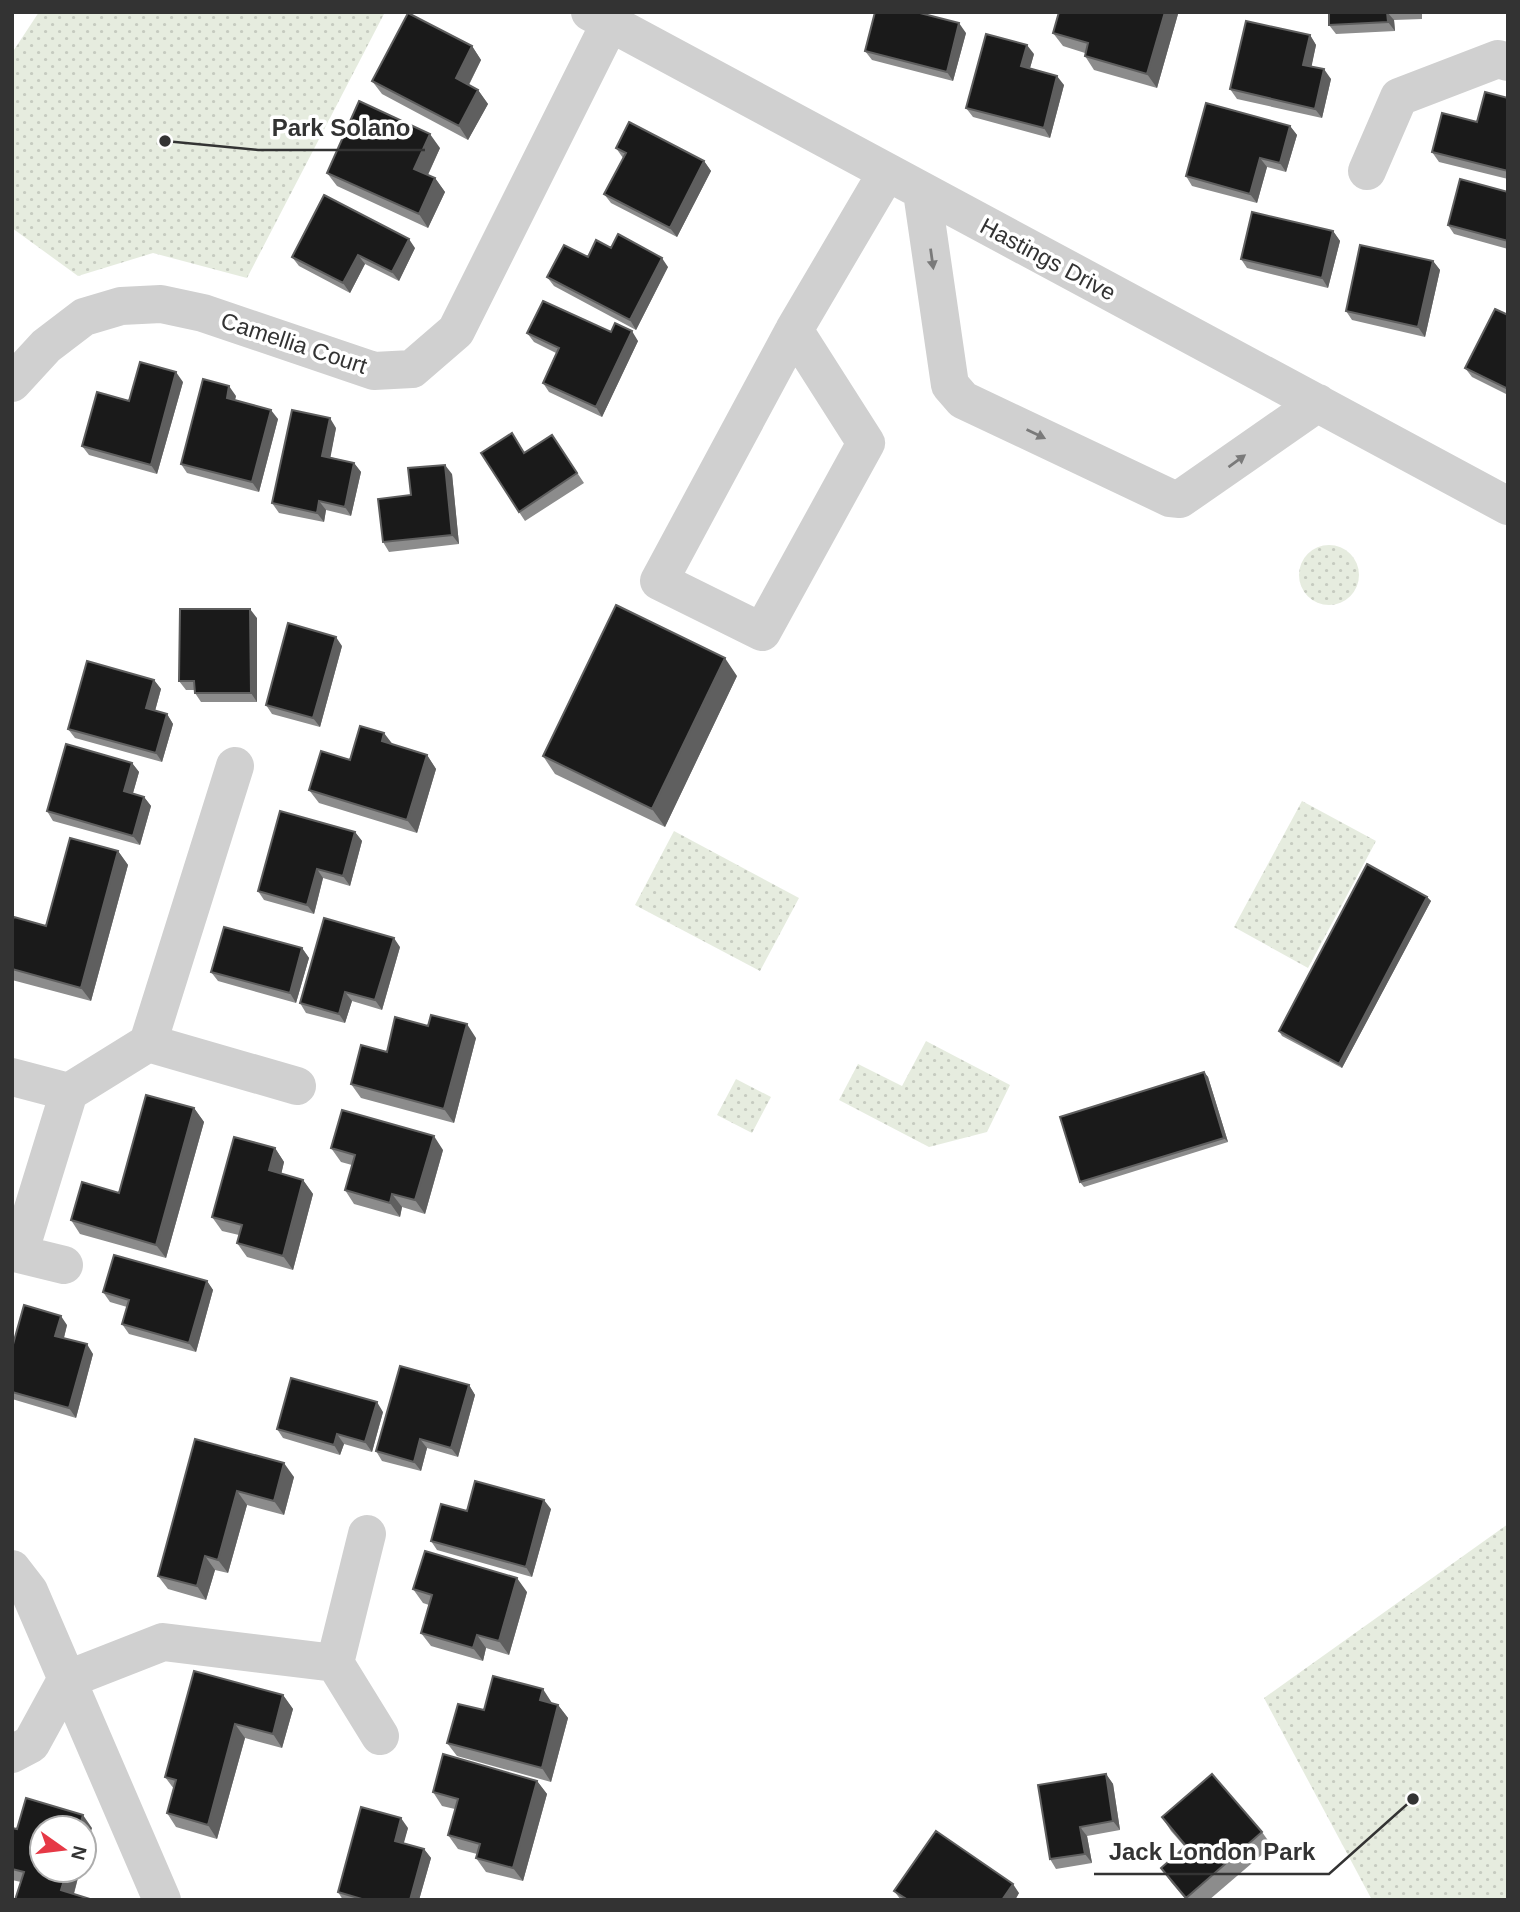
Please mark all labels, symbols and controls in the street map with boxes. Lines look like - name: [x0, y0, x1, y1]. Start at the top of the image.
- callout: Park Solano: [258, 105, 425, 150]
- text: Park Solano: [272, 114, 410, 141]
- street label: Hastings Drive: [976, 212, 1120, 306]
- one-way arrow: [927, 249, 938, 271]
- street label: Camellia Court: [218, 307, 371, 379]
- one-way arrow: [1026, 429, 1046, 440]
- one-way arrow: [1228, 454, 1246, 468]
- north arrow: [28, 1814, 98, 1884]
- callout: Jack London Park: [1094, 1829, 1329, 1874]
- text: Jack London Park: [1109, 1838, 1316, 1865]
- text: N: [67, 1844, 91, 1862]

